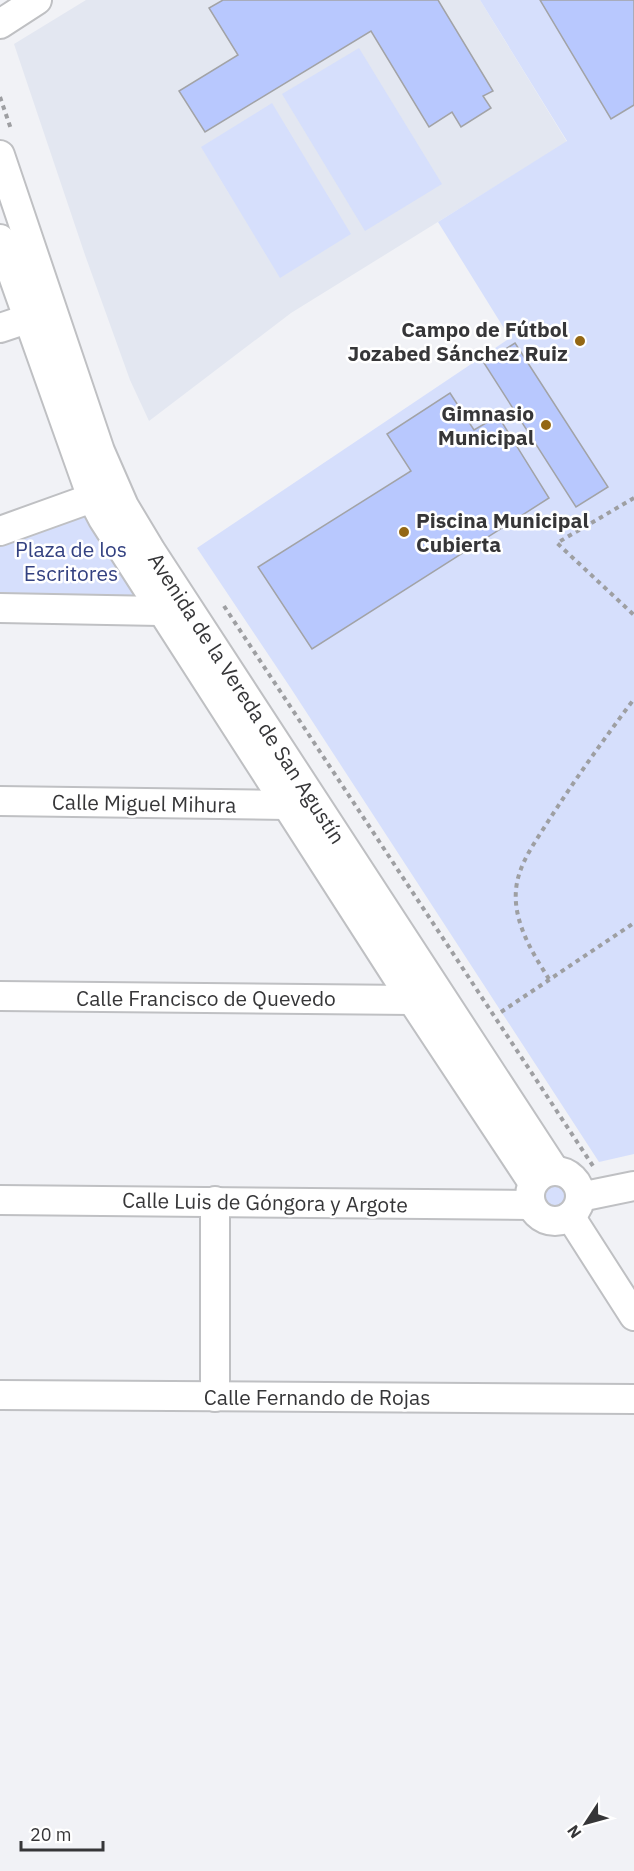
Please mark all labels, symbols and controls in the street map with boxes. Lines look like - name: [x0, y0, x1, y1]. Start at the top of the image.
- place label: Campo de Fútbol Jozabed Sánchez Ruiz: [347, 315, 568, 367]
- marker: Campo de Fútbol Jozabed Sánchez Ruiz: [573, 334, 587, 348]
- place label: Gimnasio Municipal: [438, 399, 534, 451]
- marker: Gimnasio Municipal: [539, 418, 553, 432]
- place label: Piscina Municipal Cubierta: [416, 506, 589, 558]
- marker: Piscina Municipal Cubierta: [397, 525, 411, 539]
- park label: Plaza de los Escritores: [15, 535, 127, 587]
- street label: Avenida de la Vereda de San Agustín: [142, 547, 352, 849]
- street label: Calle Miguel Mihura: [52, 787, 236, 819]
- street label: Calle Francisco de Quevedo: [76, 984, 336, 1012]
- street label: Calle Luis de Góngora y Argote: [122, 1186, 408, 1218]
- street label: Calle Fernando de Rojas: [204, 1383, 430, 1411]
- north arrow: [556, 1793, 616, 1853]
- scale bar: [21, 1814, 104, 1852]
- text: N: [562, 1821, 585, 1842]
- text: 20 m: [30, 1823, 72, 1846]

